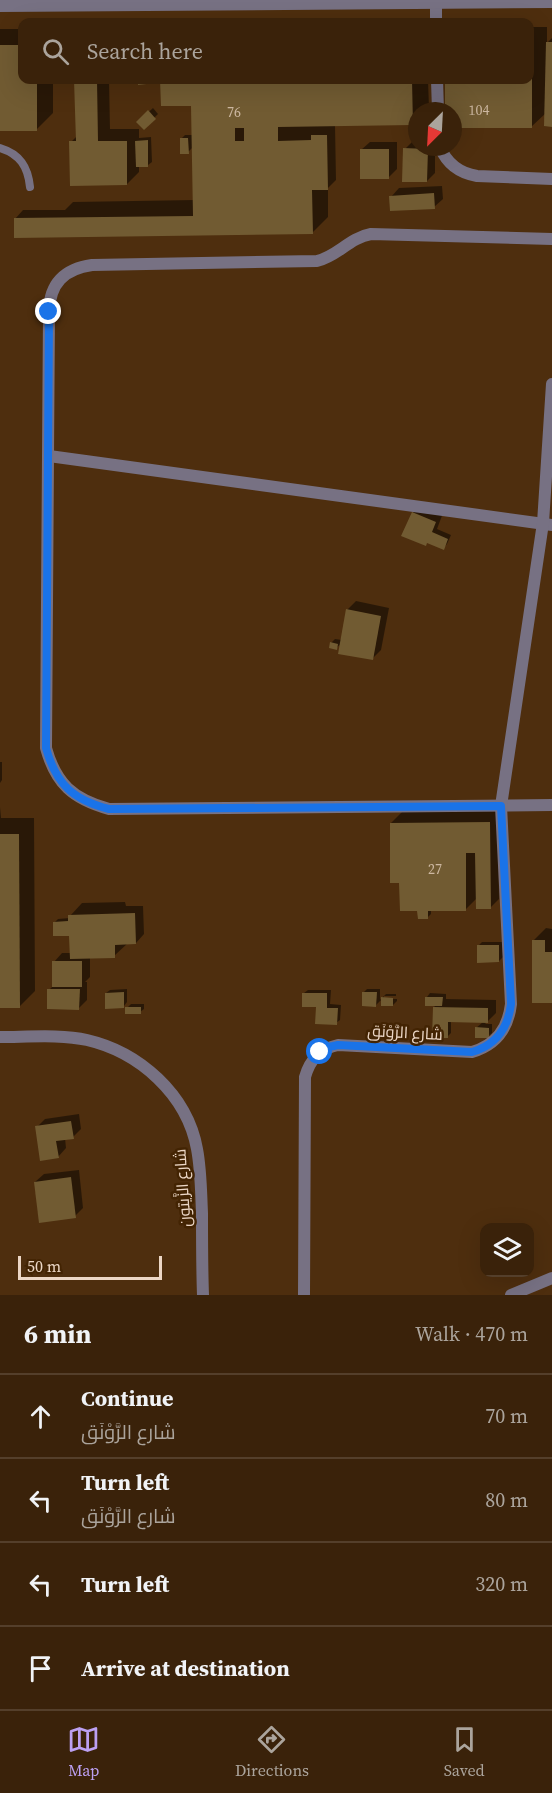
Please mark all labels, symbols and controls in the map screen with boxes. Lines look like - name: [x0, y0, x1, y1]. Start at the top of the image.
- search box: [18, 18, 534, 84]
- icon: search: [39, 35, 72, 68]
- text: Search here: [87, 36, 203, 66]
- house number: 104: [469, 100, 490, 120]
- house number: 76: [227, 102, 241, 122]
- north arrow: [408, 102, 462, 156]
- route end: [35, 298, 61, 324]
- house number: 27: [428, 859, 442, 879]
- street label: شارع الرَّوْنَق: [367, 1019, 443, 1046]
- route start: [306, 1038, 332, 1064]
- street label: شارع الزَّيتون: [168, 1148, 197, 1228]
- map controls: [480, 1223, 534, 1277]
- button: layers: [480, 1223, 534, 1277]
- scale bar: [18, 1253, 162, 1280]
- text: 50 m: [27, 1255, 61, 1277]
- text: 6 min: [24, 1316, 91, 1352]
- text: Walk · 470 m: [415, 1320, 528, 1348]
- text: Continue: [81, 1383, 174, 1413]
- icon: ahead: [24, 1400, 57, 1433]
- text: 70 m: [485, 1402, 528, 1430]
- text: شارع الرَّوْنَق: [81, 1418, 175, 1446]
- text: Turn left: [81, 1467, 169, 1497]
- icon: left: [24, 1484, 57, 1517]
- text: 80 m: [485, 1486, 528, 1514]
- text: شارع الرَّوْنَق: [81, 1502, 175, 1530]
- icon: left: [24, 1568, 57, 1601]
- text: Turn left: [81, 1569, 169, 1599]
- text: 320 m: [475, 1570, 528, 1598]
- icon: arrive: [24, 1652, 57, 1685]
- text: Arrive at destination: [81, 1653, 290, 1683]
- tab: Map: [67, 1723, 100, 1781]
- tab: Directions: [235, 1723, 309, 1781]
- tab: Saved: [444, 1723, 485, 1781]

